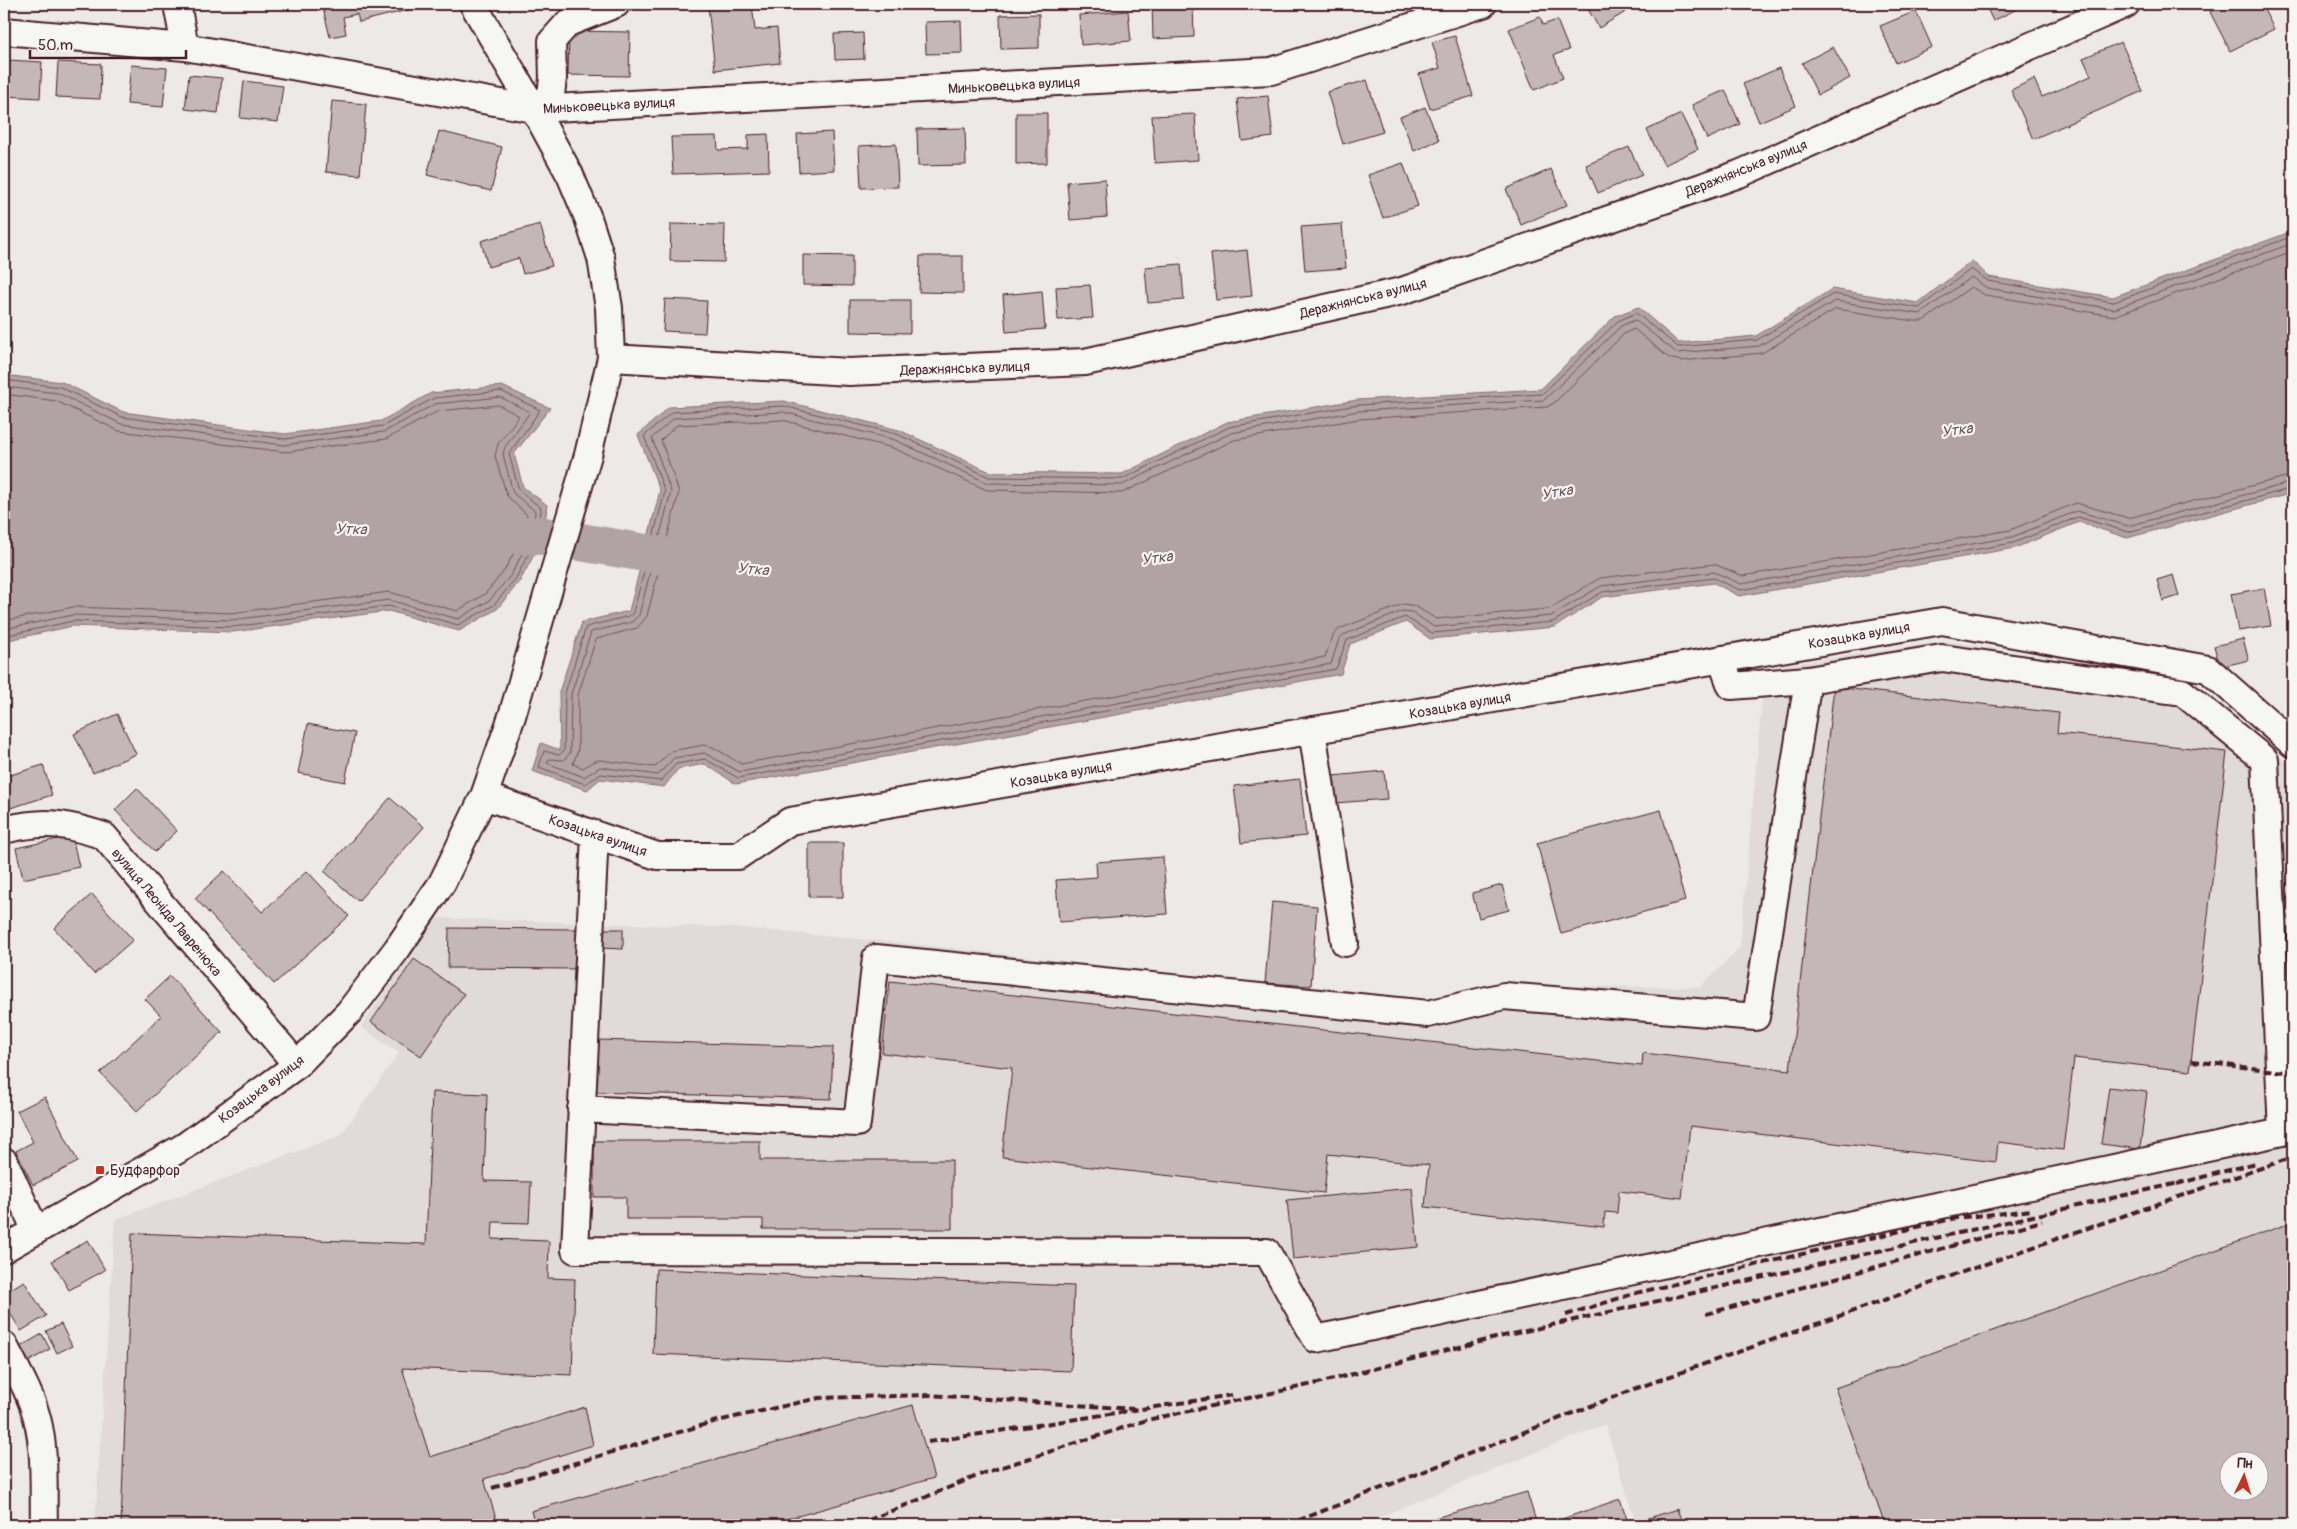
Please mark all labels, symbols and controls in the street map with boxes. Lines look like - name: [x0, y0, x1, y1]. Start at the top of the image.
- scale bar: [30, 28, 186, 60]
- text: 50 m: [38, 36, 73, 55]
- street label: Миньковецька вулиця: [948, 74, 1080, 97]
- street label: Миньковецька вулиця: [543, 94, 675, 117]
- street label: Деражнянська вулиця: [1682, 136, 1810, 201]
- street label: Деражнянська вулиця: [1297, 275, 1428, 323]
- street label: Деражнянська вулиця: [899, 358, 1030, 379]
- water label: Утка: [1940, 419, 1975, 442]
- water label: Утка: [1540, 480, 1575, 505]
- water label: Утка: [335, 519, 368, 540]
- water label: Утка: [1140, 547, 1175, 570]
- water label: Утка: [737, 559, 770, 580]
- street label: Козацька вулиця: [1807, 618, 1911, 653]
- street label: Козацька вулиця: [1408, 688, 1512, 723]
- street label: Козацька вулиця: [1009, 757, 1113, 792]
- street label: Козацька вулиця: [547, 811, 649, 860]
- street label: вулиця Леоніда Лавренюка: [108, 845, 225, 980]
- street label: Козацька вулиця: [215, 1052, 307, 1127]
- place label: Будфарфор: [110, 1162, 180, 1179]
- marker: Будфарфор: [94, 1164, 106, 1176]
- north arrow: [2220, 1452, 2270, 1502]
- text: Пн: [2237, 1455, 2253, 1473]

